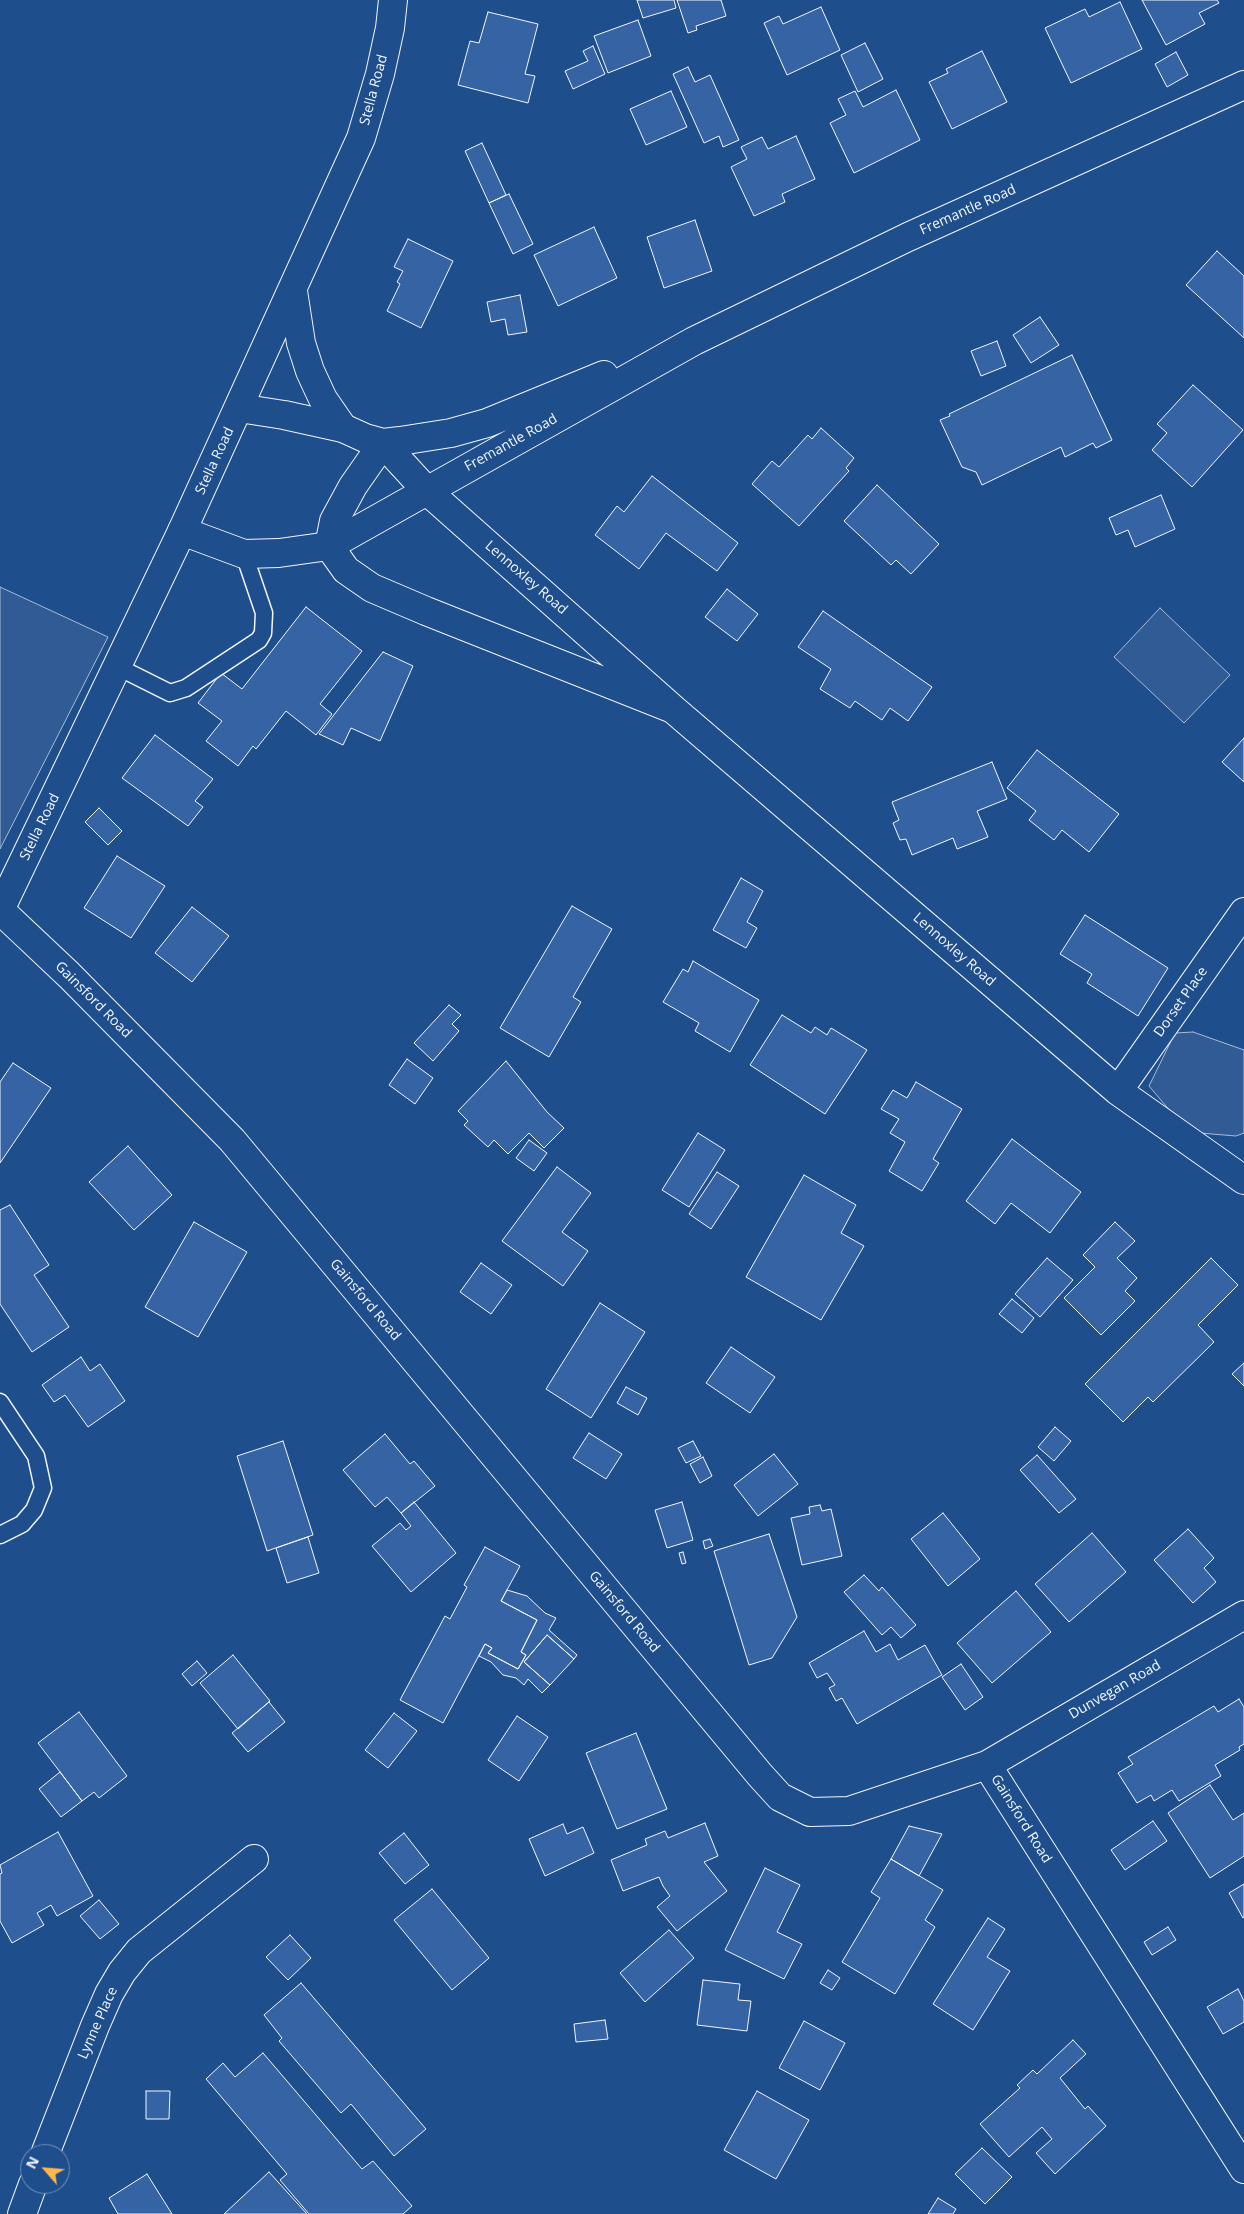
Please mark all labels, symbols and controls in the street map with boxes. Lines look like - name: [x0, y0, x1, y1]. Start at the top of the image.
- street label: Stella Road: [357, 53, 391, 127]
- street label: Fremantle Road: [917, 181, 1019, 239]
- street label: Fremantle Road: [462, 411, 560, 475]
- street label: Stella Road: [192, 425, 238, 497]
- street label: Lennoxley Road: [481, 538, 571, 618]
- street label: Stella Road: [17, 791, 63, 863]
- street label: Lennoxley Road: [909, 910, 999, 990]
- street label: Gainsford Road: [51, 958, 135, 1042]
- street label: Dorset Place: [1151, 964, 1211, 1040]
- street label: Gainsford Road: [326, 1256, 404, 1344]
- street label: Gainsford Road: [585, 1568, 663, 1656]
- street label: Dunvegan Road: [1066, 1657, 1164, 1723]
- street label: Gainsford Road: [987, 1772, 1055, 1866]
- street label: Lynne Place: [75, 1984, 121, 2062]
- north arrow: [20, 2144, 70, 2194]
- text: N: [21, 2153, 43, 2172]

